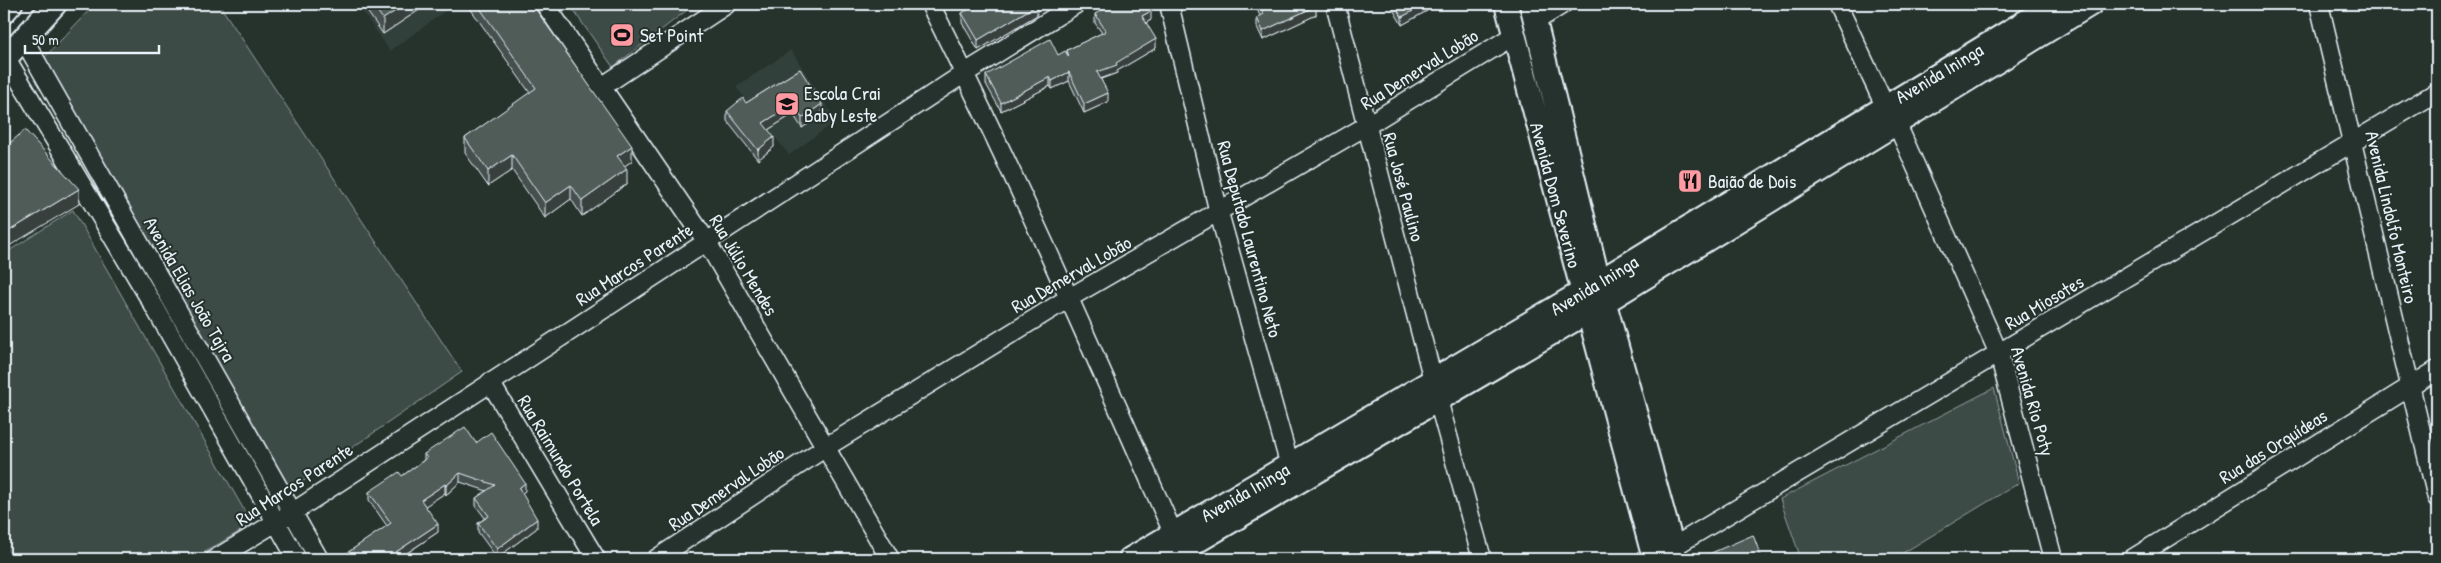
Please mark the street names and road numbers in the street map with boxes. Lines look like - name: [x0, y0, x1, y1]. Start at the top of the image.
- street label: Rua Demerval Lobão: [1355, 22, 1483, 116]
- street label: Avenida Ininga: [1890, 36, 1988, 109]
- street label: Avenida Dom Severino: [1524, 119, 1588, 271]
- street label: Avenida Lindolfo Monteiro: [2360, 128, 2425, 306]
- street label: Rua José Paulino: [1377, 130, 1431, 245]
- street label: Rua Deputado Laurentino Neto: [1211, 138, 1289, 341]
- street label: Rua Júlio Mendes: [704, 210, 784, 320]
- street label: Avenida Elias João Tajra: [138, 212, 242, 367]
- street label: Rua Marcos Parente: [570, 216, 698, 312]
- street label: Rua Demerval Lobão: [1006, 229, 1136, 319]
- street label: Avenida Ininga: [1545, 248, 1643, 321]
- street label: Rua Miosotes: [2000, 268, 2088, 336]
- street label: Avenida Rio Poty: [2005, 343, 2061, 459]
- street label: Rua Raimundo Portela: [512, 390, 610, 530]
- street label: Rua das Orquídeas: [2214, 402, 2332, 490]
- street label: Rua Marcos Parente: [230, 436, 358, 532]
- street label: Rua Demerval Lobão: [663, 439, 789, 536]
- street label: Avenida Ininga: [1196, 456, 1295, 528]

